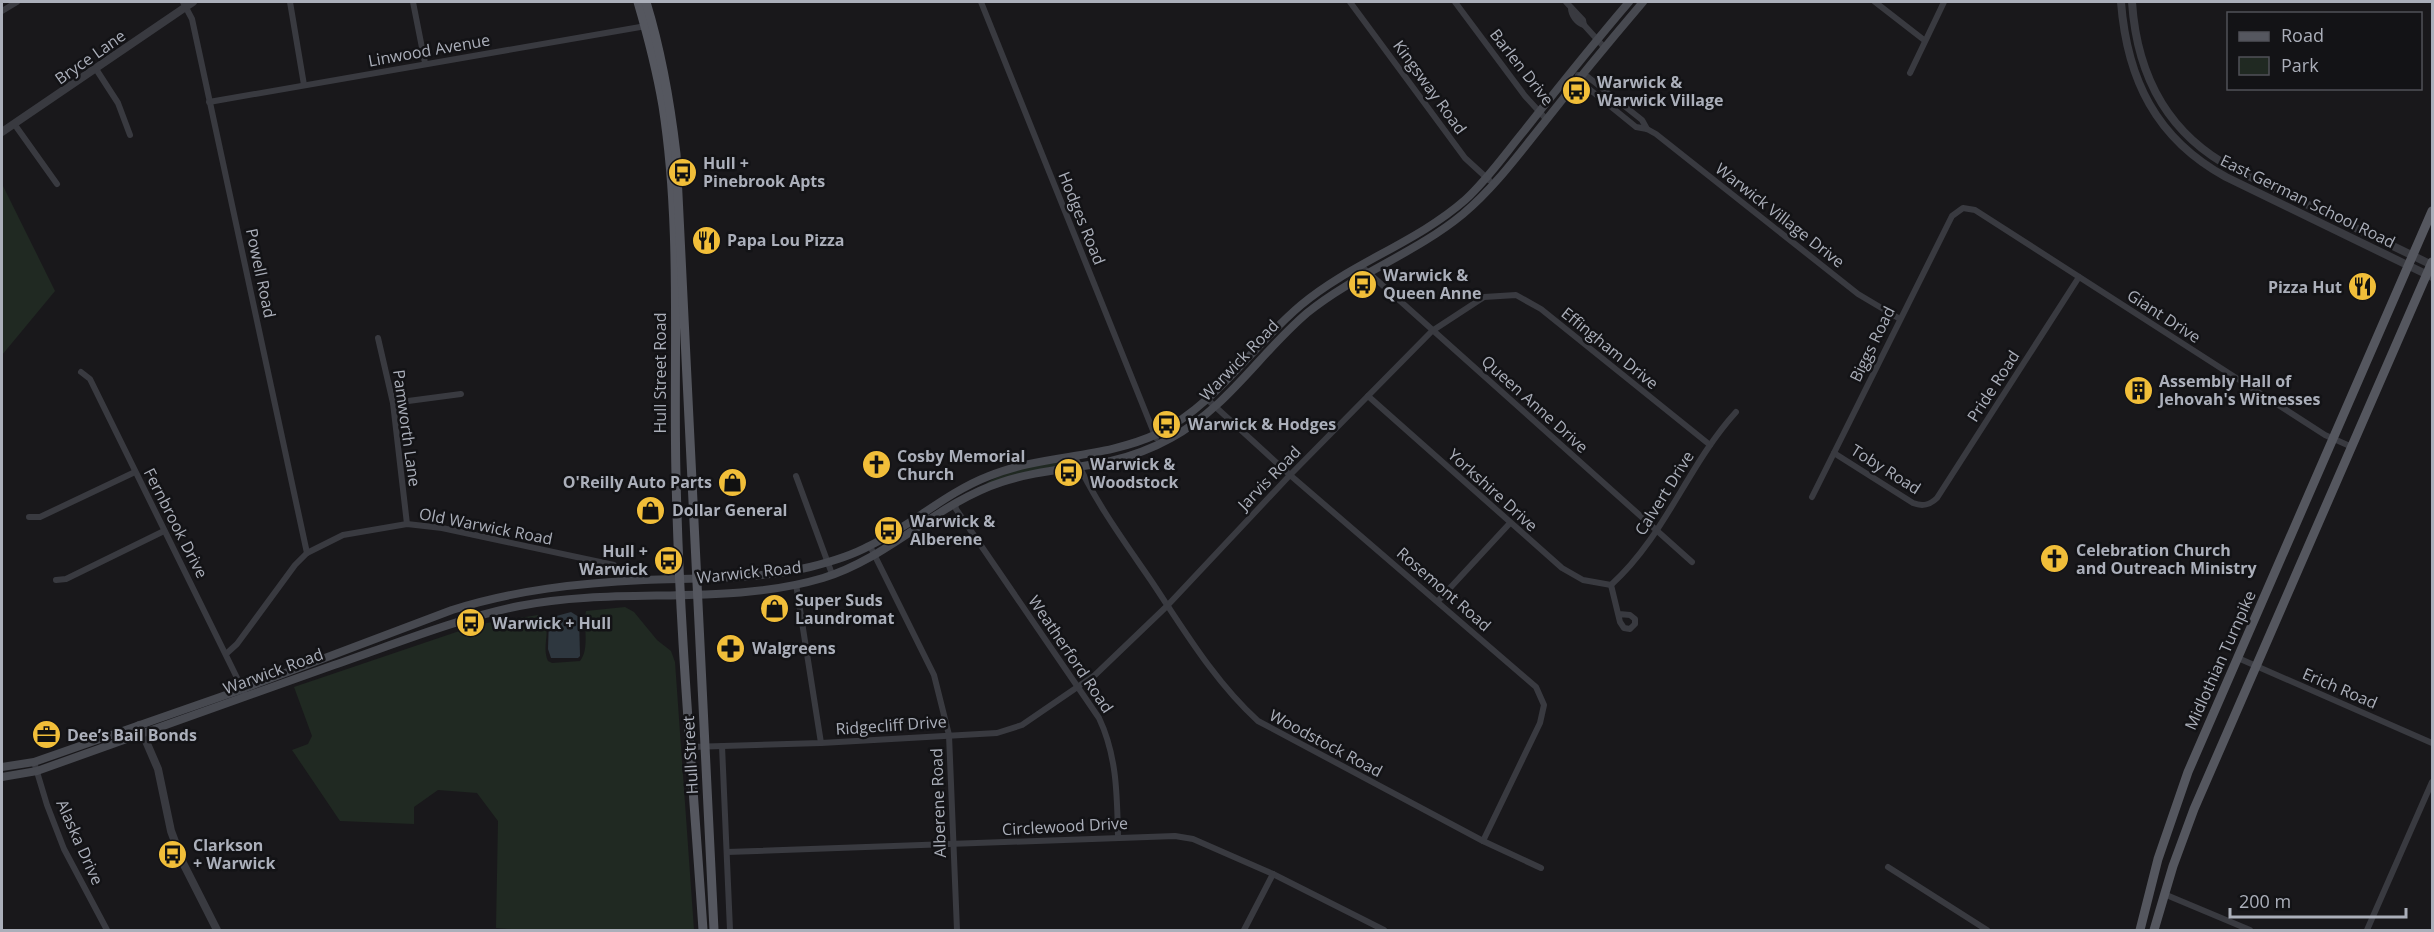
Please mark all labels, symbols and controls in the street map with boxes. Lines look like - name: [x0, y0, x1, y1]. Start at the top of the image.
- legend: [2227, 12, 2422, 90]
- text: Road: [2281, 23, 2324, 47]
- street label: Barlen Drive: [1485, 24, 1559, 110]
- street label: Bryce Lane: [50, 25, 130, 89]
- street label: Linwood Avenue: [366, 28, 492, 72]
- street label: Kingsway Road: [1388, 35, 1472, 139]
- text: Park: [2281, 53, 2319, 77]
- place label: Warwick & Warwick Village: [1597, 71, 1723, 111]
- bus stop icon: Warwick & Warwick Village: [1560, 75, 1592, 107]
- street label: East German School Road: [2217, 149, 2399, 253]
- place label: Hull + Pinebrook Apts: [703, 152, 825, 192]
- bus stop icon: Hull + Pinebrook Apts: [666, 156, 698, 188]
- street label: Warwick Village Drive: [1711, 158, 1849, 272]
- street label: Hodges Road: [1053, 168, 1111, 268]
- restaurant icon: Papa Lou Pizza: [690, 224, 722, 256]
- street label: Powell Road: [241, 226, 281, 320]
- place label: Papa Lou Pizza: [727, 229, 844, 251]
- place label: Warwick & Queen Anne: [1383, 264, 1481, 304]
- bus stop icon: Warwick & Queen Anne: [1346, 268, 1378, 300]
- restaurant icon: Pizza Hut: [2347, 271, 2379, 303]
- place label: Pizza Hut: [2268, 276, 2342, 298]
- street label: Giant Drive: [2123, 284, 2205, 348]
- street label: Effingham Drive: [1557, 302, 1663, 394]
- street label: Biggs Road: [1844, 302, 1900, 386]
- street label: Hull Street Road: [649, 313, 671, 433]
- street label: Warwick Road: [1195, 315, 1283, 405]
- street label: Pride Road: [1962, 346, 2024, 426]
- street label: Queen Anne Drive: [1477, 350, 1593, 458]
- street label: Pamworth Lane: [388, 368, 426, 488]
- place label: Assembly Hall of Jehovah's Witnesses: [2157, 370, 2320, 410]
- building icon: Assembly Hall of Jehovah's Witnesses: [2122, 374, 2154, 406]
- bus stop icon: Warwick & Hodges: [1151, 408, 1183, 440]
- place label: Warwick & Hodges: [1188, 413, 1336, 435]
- street label: Toby Road: [1847, 439, 1925, 499]
- street label: Jarvis Road: [1231, 441, 1305, 516]
- street label: Yorkshire Drive: [1443, 444, 1543, 536]
- place label: Cosby Memorial Church: [897, 445, 1025, 485]
- street label: Calvert Drive: [1629, 447, 1699, 539]
- church icon: Cosby Memorial Church: [860, 449, 892, 481]
- place label: Warwick & Woodstock: [1090, 453, 1178, 493]
- bus stop icon: Warwick & Woodstock: [1053, 457, 1085, 489]
- street label: Fernbrook Drive: [139, 464, 213, 582]
- shop icon: O'Reilly Auto Parts: [717, 466, 749, 498]
- place label: O'Reilly Auto Parts: [563, 471, 712, 493]
- shop icon: Dollar General: [635, 494, 667, 526]
- place label: Dollar General: [672, 499, 787, 521]
- street label: Old Warwick Road: [417, 502, 555, 550]
- place label: Warwick & Alberene: [910, 510, 995, 550]
- bus stop icon: Warwick & Alberene: [873, 514, 905, 546]
- place label: Celebration Church and Outreach Ministry: [2076, 539, 2257, 579]
- place label: Hull + Warwick: [579, 540, 648, 580]
- street label: Rosemont Road: [1392, 542, 1496, 636]
- church icon: Celebration Church and Outreach Ministry: [2039, 543, 2071, 575]
- bus stop icon: Hull + Warwick: [653, 544, 685, 576]
- street label: Warwick Road: [696, 556, 802, 588]
- street label: Midlothian Turnpike: [2179, 587, 2261, 733]
- place label: Super Suds Laundromat: [795, 589, 894, 629]
- street label: Weatherford Road: [1023, 591, 1119, 717]
- shop icon: Super Suds Laundromat: [758, 593, 790, 625]
- bus stop icon: Warwick + Hull: [455, 607, 487, 639]
- place label: Warwick + Hull: [492, 612, 611, 634]
- pharmacy icon: Walgreens: [715, 632, 747, 664]
- place label: Walgreens: [752, 637, 836, 659]
- street label: Warwick Road: [220, 643, 326, 699]
- street label: Erich Road: [2299, 662, 2381, 714]
- street label: Woodstock Road: [1266, 704, 1386, 782]
- street label: Ridgecliff Drive: [835, 710, 947, 740]
- street label: Hull Street: [677, 715, 703, 795]
- office icon: Dee’s Bail Bonds: [30, 719, 62, 751]
- place label: Dee’s Bail Bonds: [67, 724, 197, 746]
- street label: Alberene Road: [925, 748, 951, 858]
- street label: Alaska Drive: [51, 796, 109, 888]
- street label: Circlewood Drive: [1001, 812, 1129, 840]
- place label: Clarkson + Warwick: [193, 834, 276, 874]
- bus stop icon: Clarkson + Warwick: [156, 838, 188, 870]
- scale bar: [2230, 881, 2406, 919]
- text: 200 m: [2239, 889, 2291, 913]

